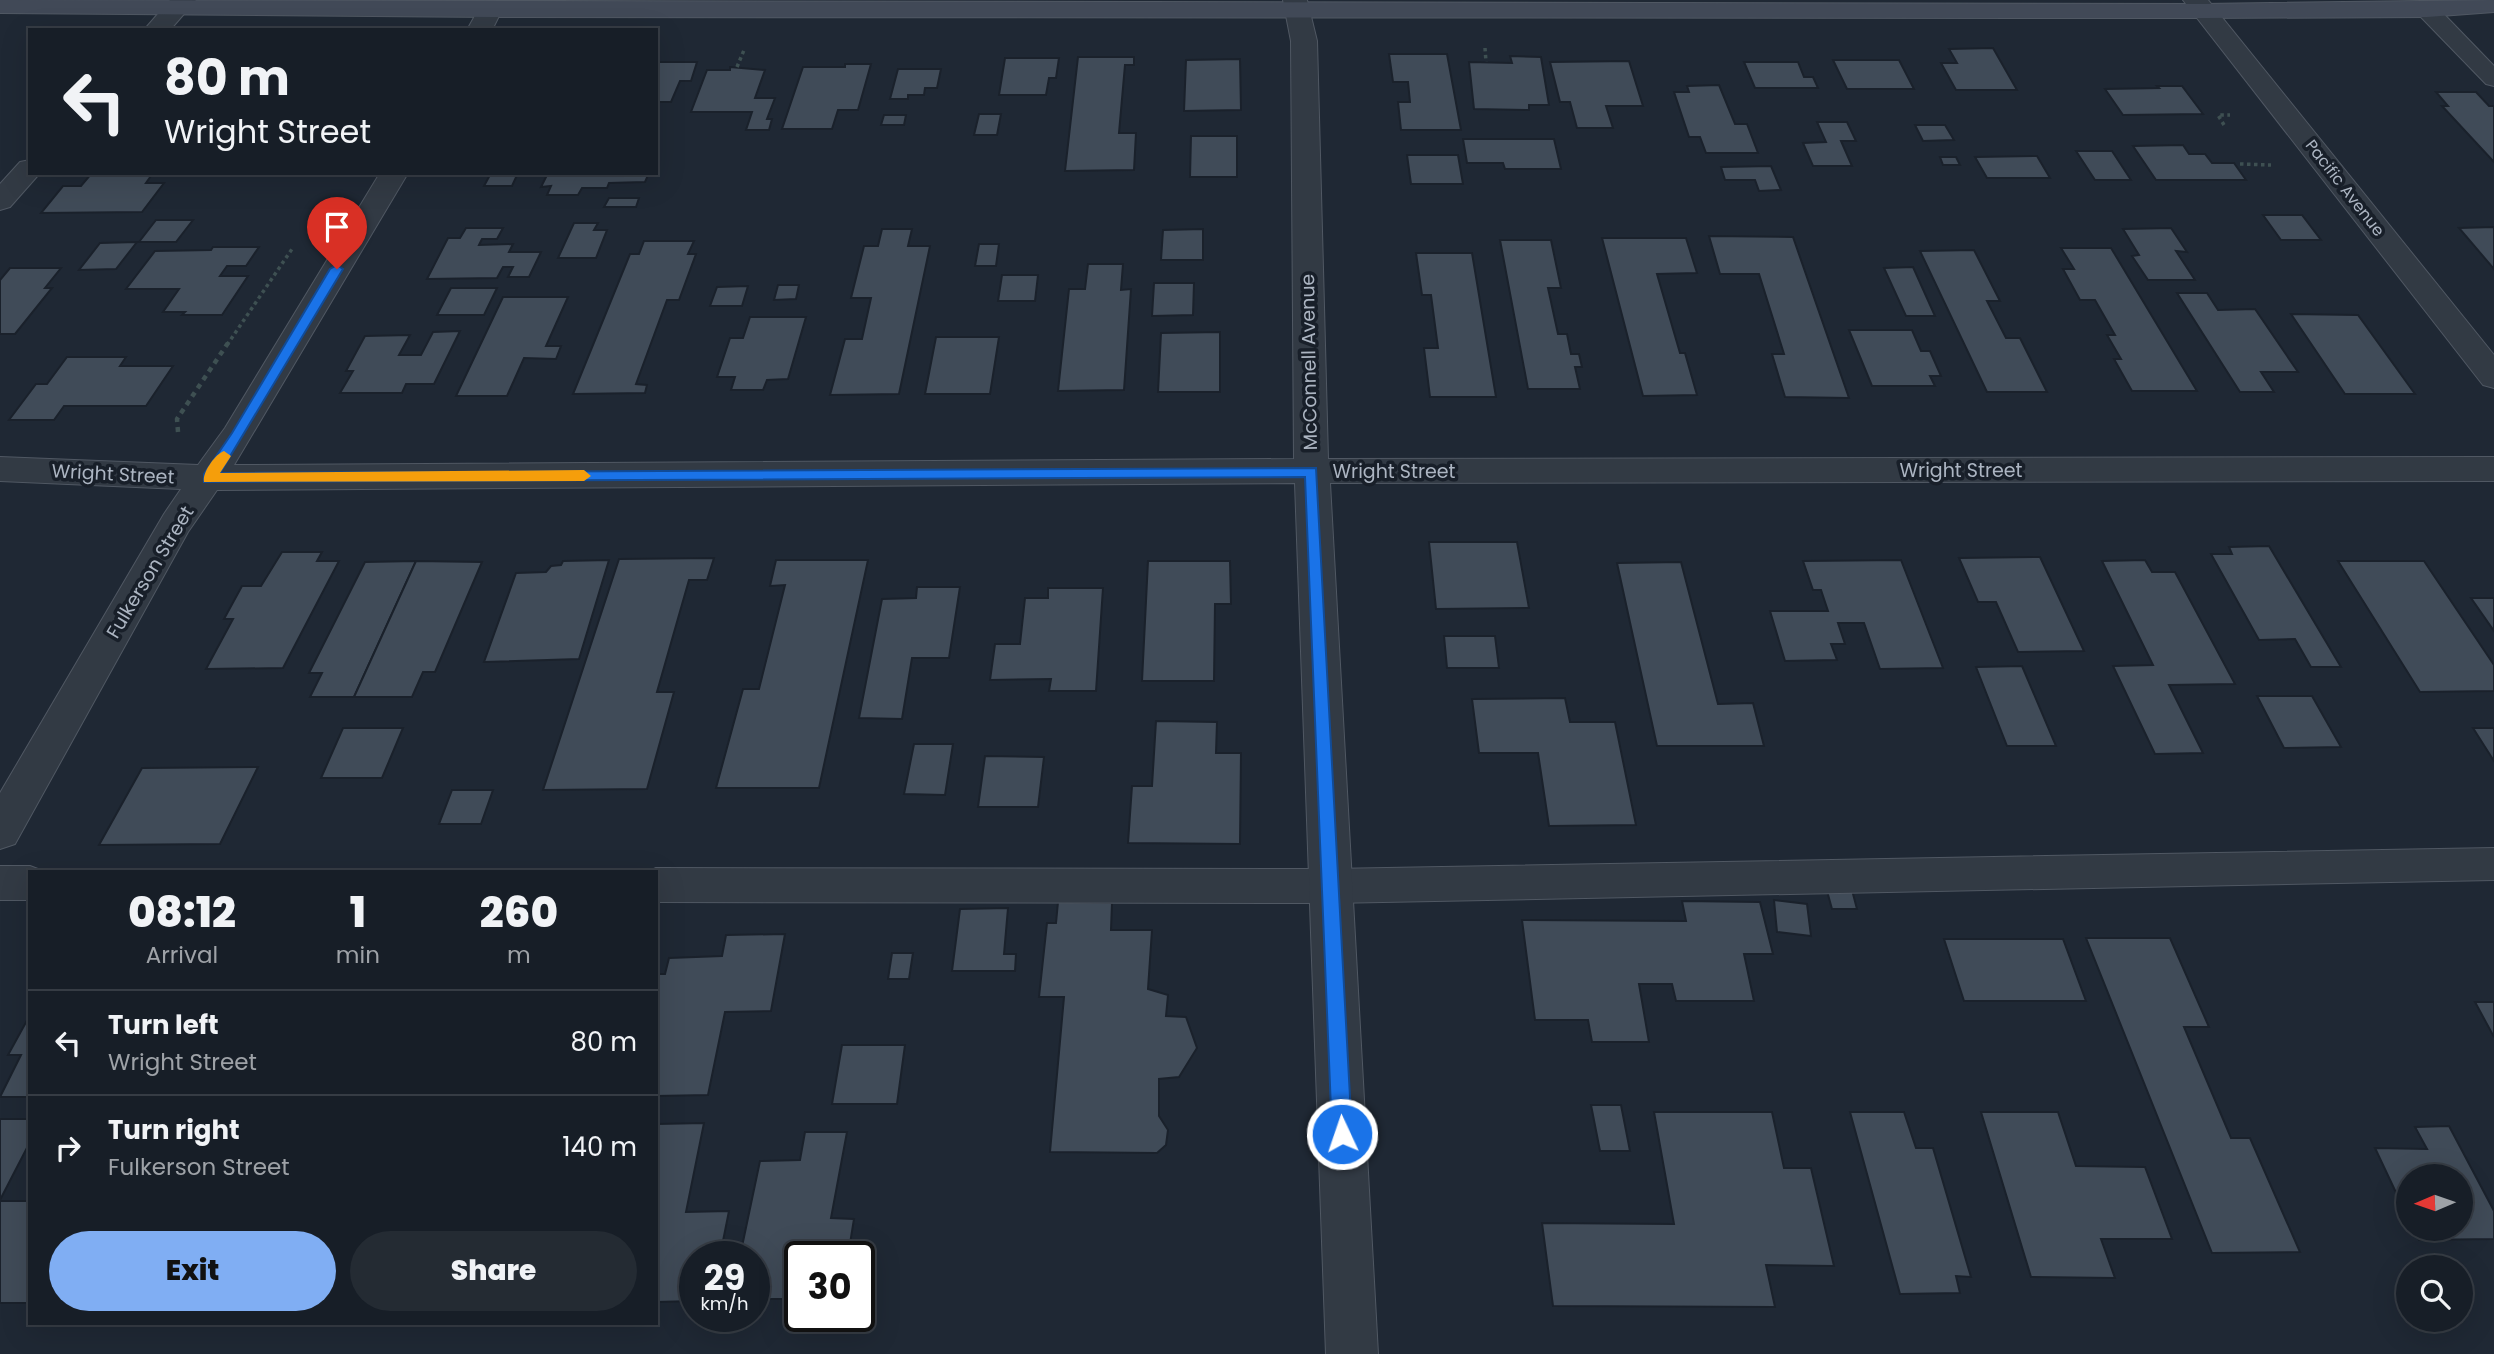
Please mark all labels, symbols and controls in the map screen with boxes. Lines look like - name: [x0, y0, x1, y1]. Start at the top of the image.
- text: 80 m: [164, 44, 290, 112]
- icon: left: [49, 56, 140, 147]
- text: Wright Street: [164, 109, 371, 154]
- street label: Pacific Avenue: [2300, 135, 2390, 241]
- pin: [307, 197, 367, 269]
- icon: arrive: [318, 208, 356, 246]
- street label: McConnell Avenue: [1294, 273, 1324, 451]
- street label: Wright Street: [51, 457, 175, 491]
- street label: Wright Street: [1900, 457, 2023, 484]
- street label: Wright Street: [1333, 458, 1456, 485]
- street label: Fulkerson Street: [100, 501, 200, 643]
- text: 08:12: [128, 883, 236, 942]
- text: 1: [350, 883, 366, 942]
- text: 260: [480, 883, 558, 942]
- text: Arrival: [146, 939, 218, 971]
- text: min: [336, 939, 380, 971]
- text: m: [507, 939, 531, 971]
- text: Turn left: [108, 1007, 219, 1043]
- icon: left: [49, 1024, 87, 1062]
- text: 80 m: [571, 1024, 637, 1060]
- text: Wright Street: [108, 1046, 257, 1078]
- position arrow: [1305, 1097, 1379, 1171]
- text: Turn right: [108, 1112, 240, 1148]
- icon: right: [49, 1129, 87, 1167]
- text: 140 m: [562, 1129, 637, 1165]
- text: Fulkerson Street: [108, 1151, 290, 1183]
- north arrow: [2396, 1164, 2473, 1241]
- map controls: [2396, 1164, 2473, 1332]
- button: Exit: [49, 1231, 336, 1311]
- button: Share: [350, 1231, 637, 1311]
- speed limit sign: 30: [784, 1241, 875, 1332]
- text: 29: [704, 1253, 745, 1302]
- button: search: [2396, 1255, 2473, 1332]
- text: km/h: [701, 1291, 748, 1316]

